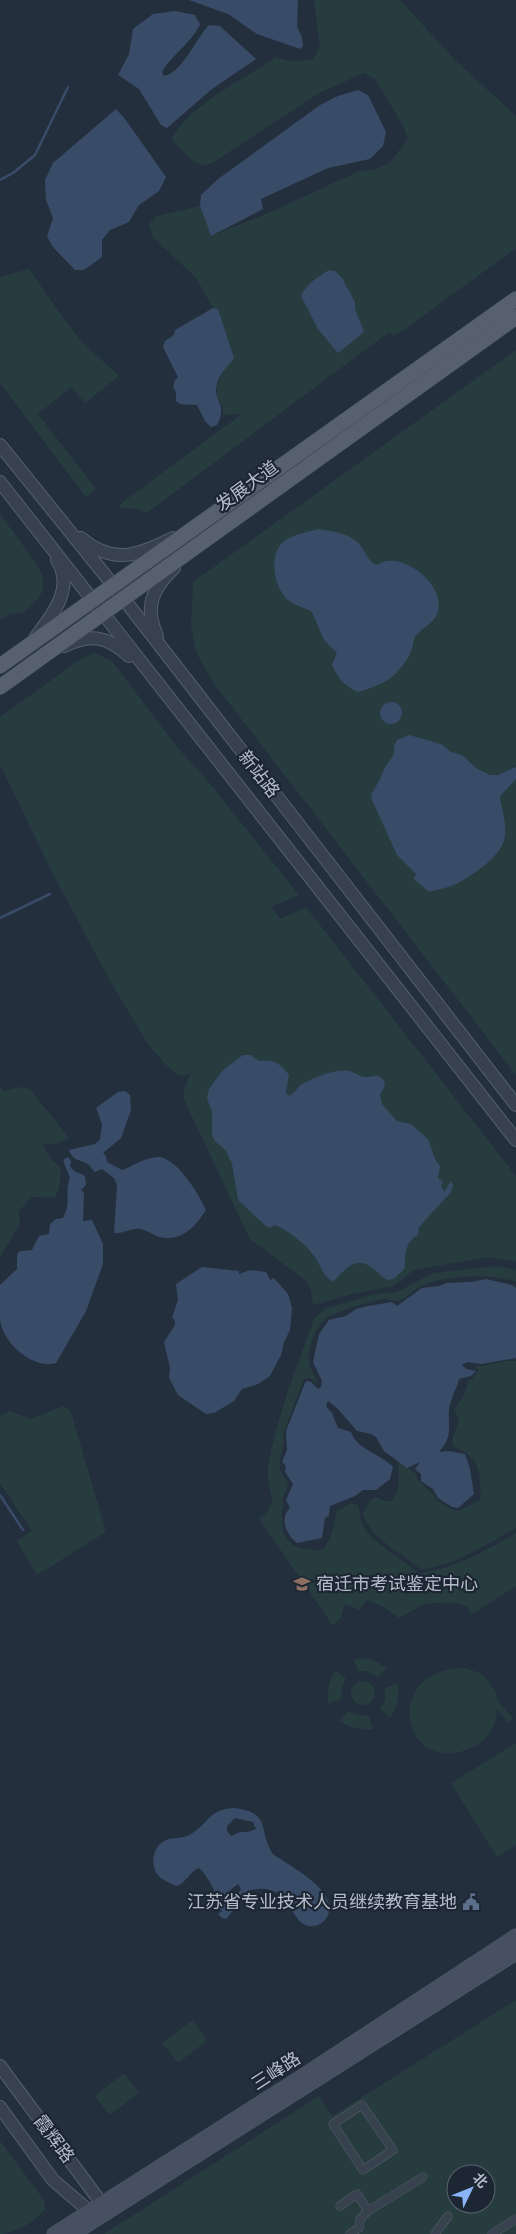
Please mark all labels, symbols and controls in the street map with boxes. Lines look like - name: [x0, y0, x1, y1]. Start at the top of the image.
- street label: 发展大道: [210, 454, 284, 518]
- street label: 新站路: [232, 745, 286, 803]
- place label: 宿迁市考试鉴定中心: [316, 1571, 478, 1597]
- school or university icon: 宿迁市考试鉴定中心: [292, 1574, 312, 1594]
- place label: 江苏省专业技术人员继续教育基地: [187, 1889, 457, 1915]
- public building icon: 江苏省专业技术人员继续教育基地: [461, 1892, 481, 1912]
- street label: 三峰路: [246, 2045, 306, 2097]
- street label: 霞辉路: [27, 2110, 81, 2168]
- north arrow: [446, 2164, 496, 2214]
- text: 北: [468, 2168, 493, 2192]

